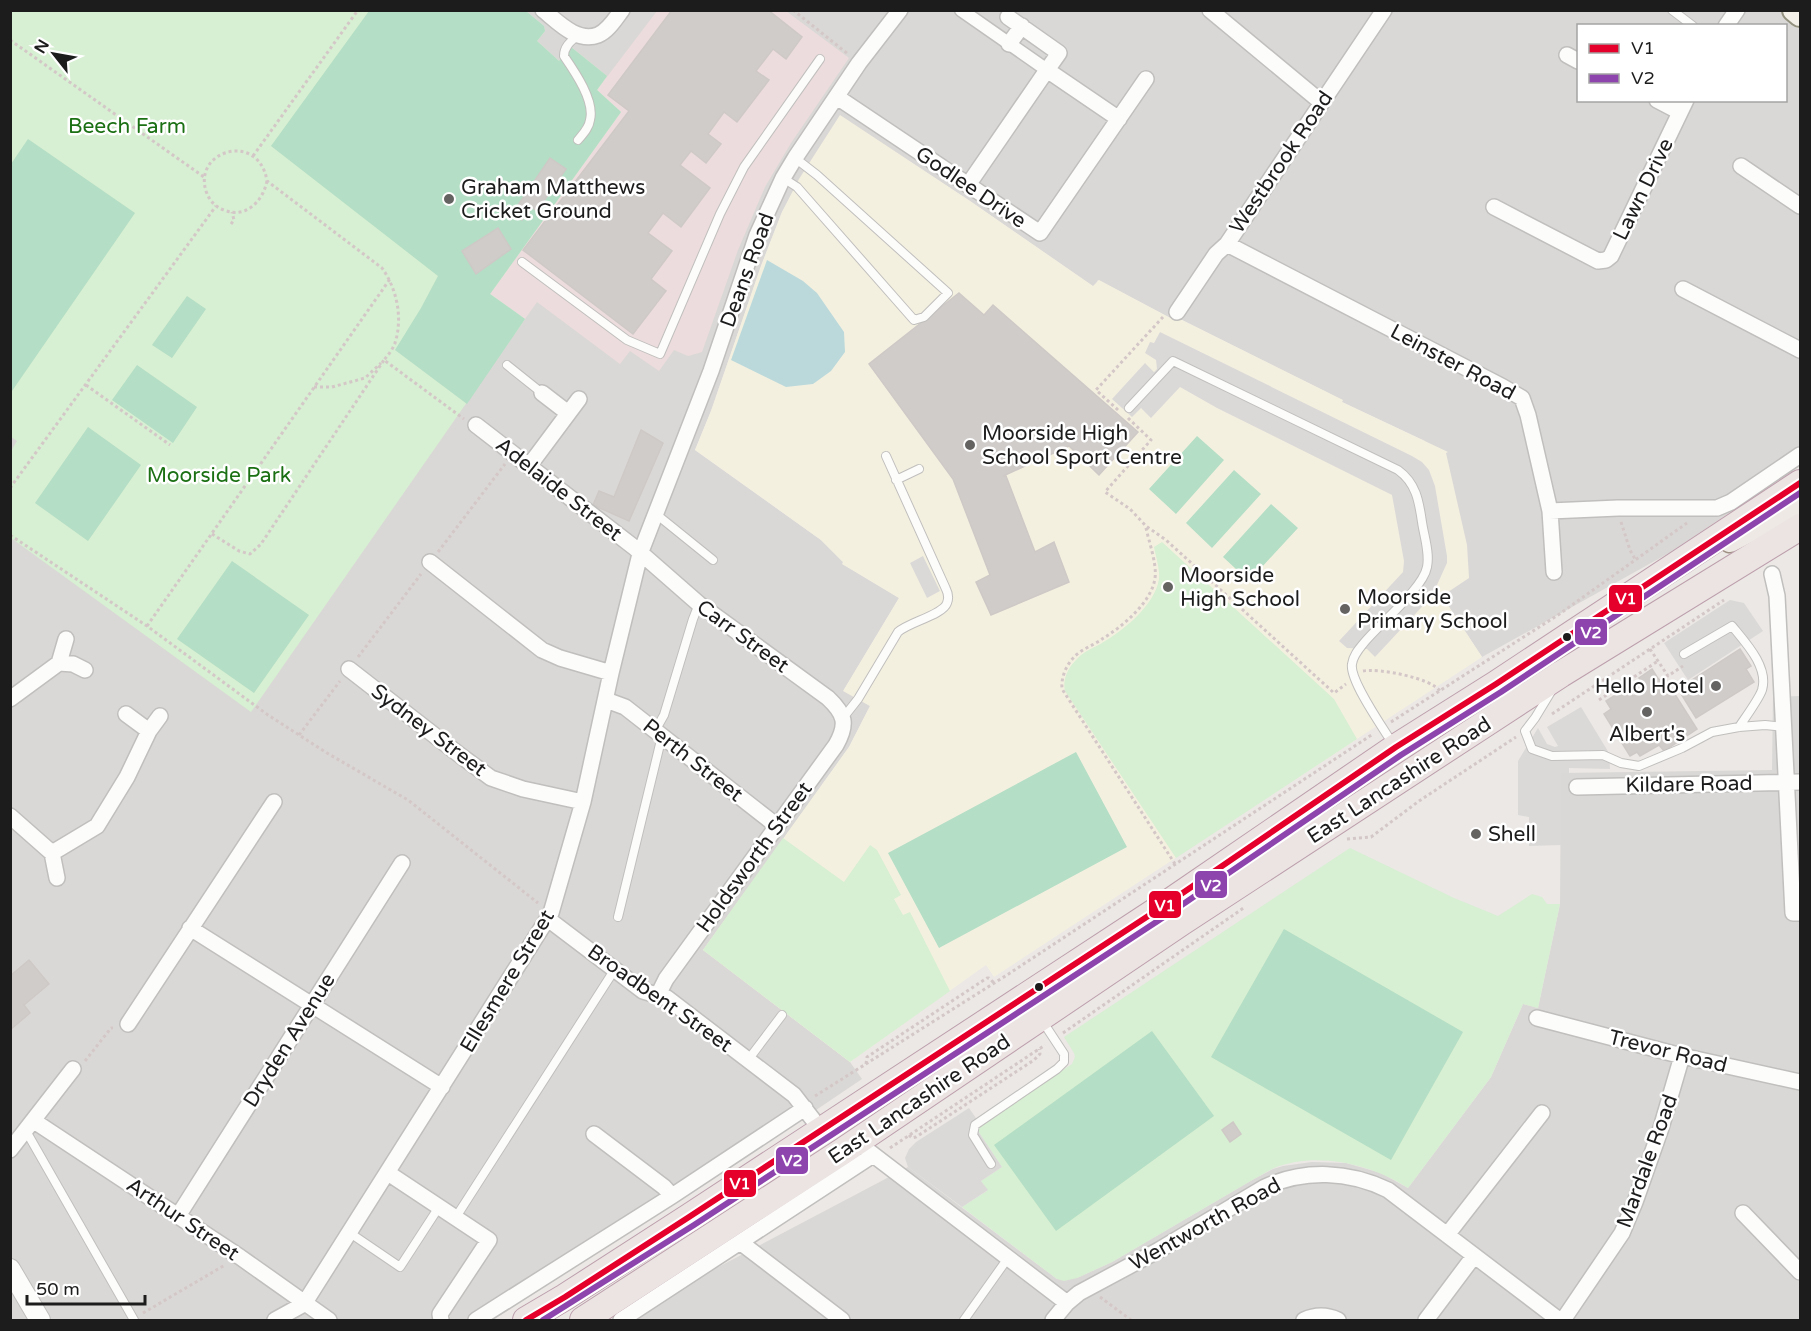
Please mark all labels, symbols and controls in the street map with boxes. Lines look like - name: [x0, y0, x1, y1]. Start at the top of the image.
- north arrow: [24, 24, 84, 84]
- legend: [1577, 24, 1787, 102]
- text: N: [30, 36, 54, 57]
- text: V1: [1631, 37, 1655, 59]
- text: V2: [1631, 67, 1655, 89]
- street label: Westbrook Road: [1225, 86, 1338, 238]
- park label: Beech Farm: [68, 114, 186, 139]
- street label: Lawn Drive: [1608, 134, 1679, 244]
- street label: Godlee Drive: [911, 141, 1031, 234]
- place label: Graham Matthews Cricket Ground: [461, 175, 645, 224]
- marker: Graham Matthews Cricket Ground: [442, 192, 456, 206]
- street label: Deans Road: [715, 209, 780, 331]
- street label: Leinster Road: [1386, 319, 1520, 406]
- place label: Moorside High School Sport Centre: [982, 421, 1182, 470]
- street label: Adelaide Street: [491, 432, 627, 546]
- marker: Moorside High School Sport Centre: [963, 438, 977, 452]
- park label: Moorside Park: [147, 463, 291, 488]
- place label: Moorside High School: [1180, 563, 1300, 612]
- marker: Moorside High School: [1161, 580, 1175, 594]
- line badge: V1: [1608, 584, 1643, 613]
- place label: Moorside Primary School: [1357, 585, 1508, 634]
- text: V1: [1615, 589, 1637, 609]
- street label: Carr Street: [692, 595, 794, 678]
- marker: Moorside Primary School: [1338, 602, 1352, 616]
- line badge: V2: [1574, 618, 1608, 646]
- text: V2: [1580, 623, 1602, 643]
- unlabelled marker: [1561, 631, 1573, 643]
- place label: Hello Hotel: [1595, 674, 1704, 699]
- street label: Sydney Street: [366, 679, 491, 782]
- marker: Hello Hotel: [1709, 679, 1723, 693]
- marker: Albert's: [1640, 705, 1654, 719]
- street label: East Lancashire Road: [1303, 712, 1496, 849]
- street label: Perth Street: [638, 714, 748, 807]
- place label: Albert's: [1609, 722, 1685, 747]
- street label: Kildare Road: [1625, 771, 1753, 798]
- street label: Holdsworth Street: [691, 777, 818, 938]
- place label: Shell: [1488, 822, 1536, 847]
- marker: Shell: [1469, 827, 1483, 841]
- line badge: V2: [1194, 870, 1228, 899]
- text: V2: [1200, 876, 1222, 896]
- line badge: V1: [1148, 890, 1182, 919]
- text: V1: [1154, 896, 1176, 916]
- street label: Ellesmere Street: [455, 905, 560, 1057]
- street label: Broadbent Street: [582, 939, 737, 1058]
- street label: Dryden Avenue: [238, 969, 341, 1112]
- unlabelled marker: [1033, 981, 1045, 993]
- street label: Trevor Road: [1606, 1025, 1730, 1078]
- street label: East Lancashire Road: [824, 1029, 1015, 1170]
- street label: Mardale Road: [1612, 1091, 1683, 1231]
- line badge: V2: [775, 1146, 809, 1175]
- text: V2: [781, 1151, 803, 1171]
- line badge: V1: [723, 1169, 757, 1198]
- street label: Arthur Street: [122, 1173, 244, 1266]
- street label: Wentworth Road: [1125, 1173, 1285, 1276]
- text: V1: [729, 1174, 751, 1194]
- scale bar: [27, 1268, 146, 1306]
- text: 50 m: [36, 1278, 80, 1300]

